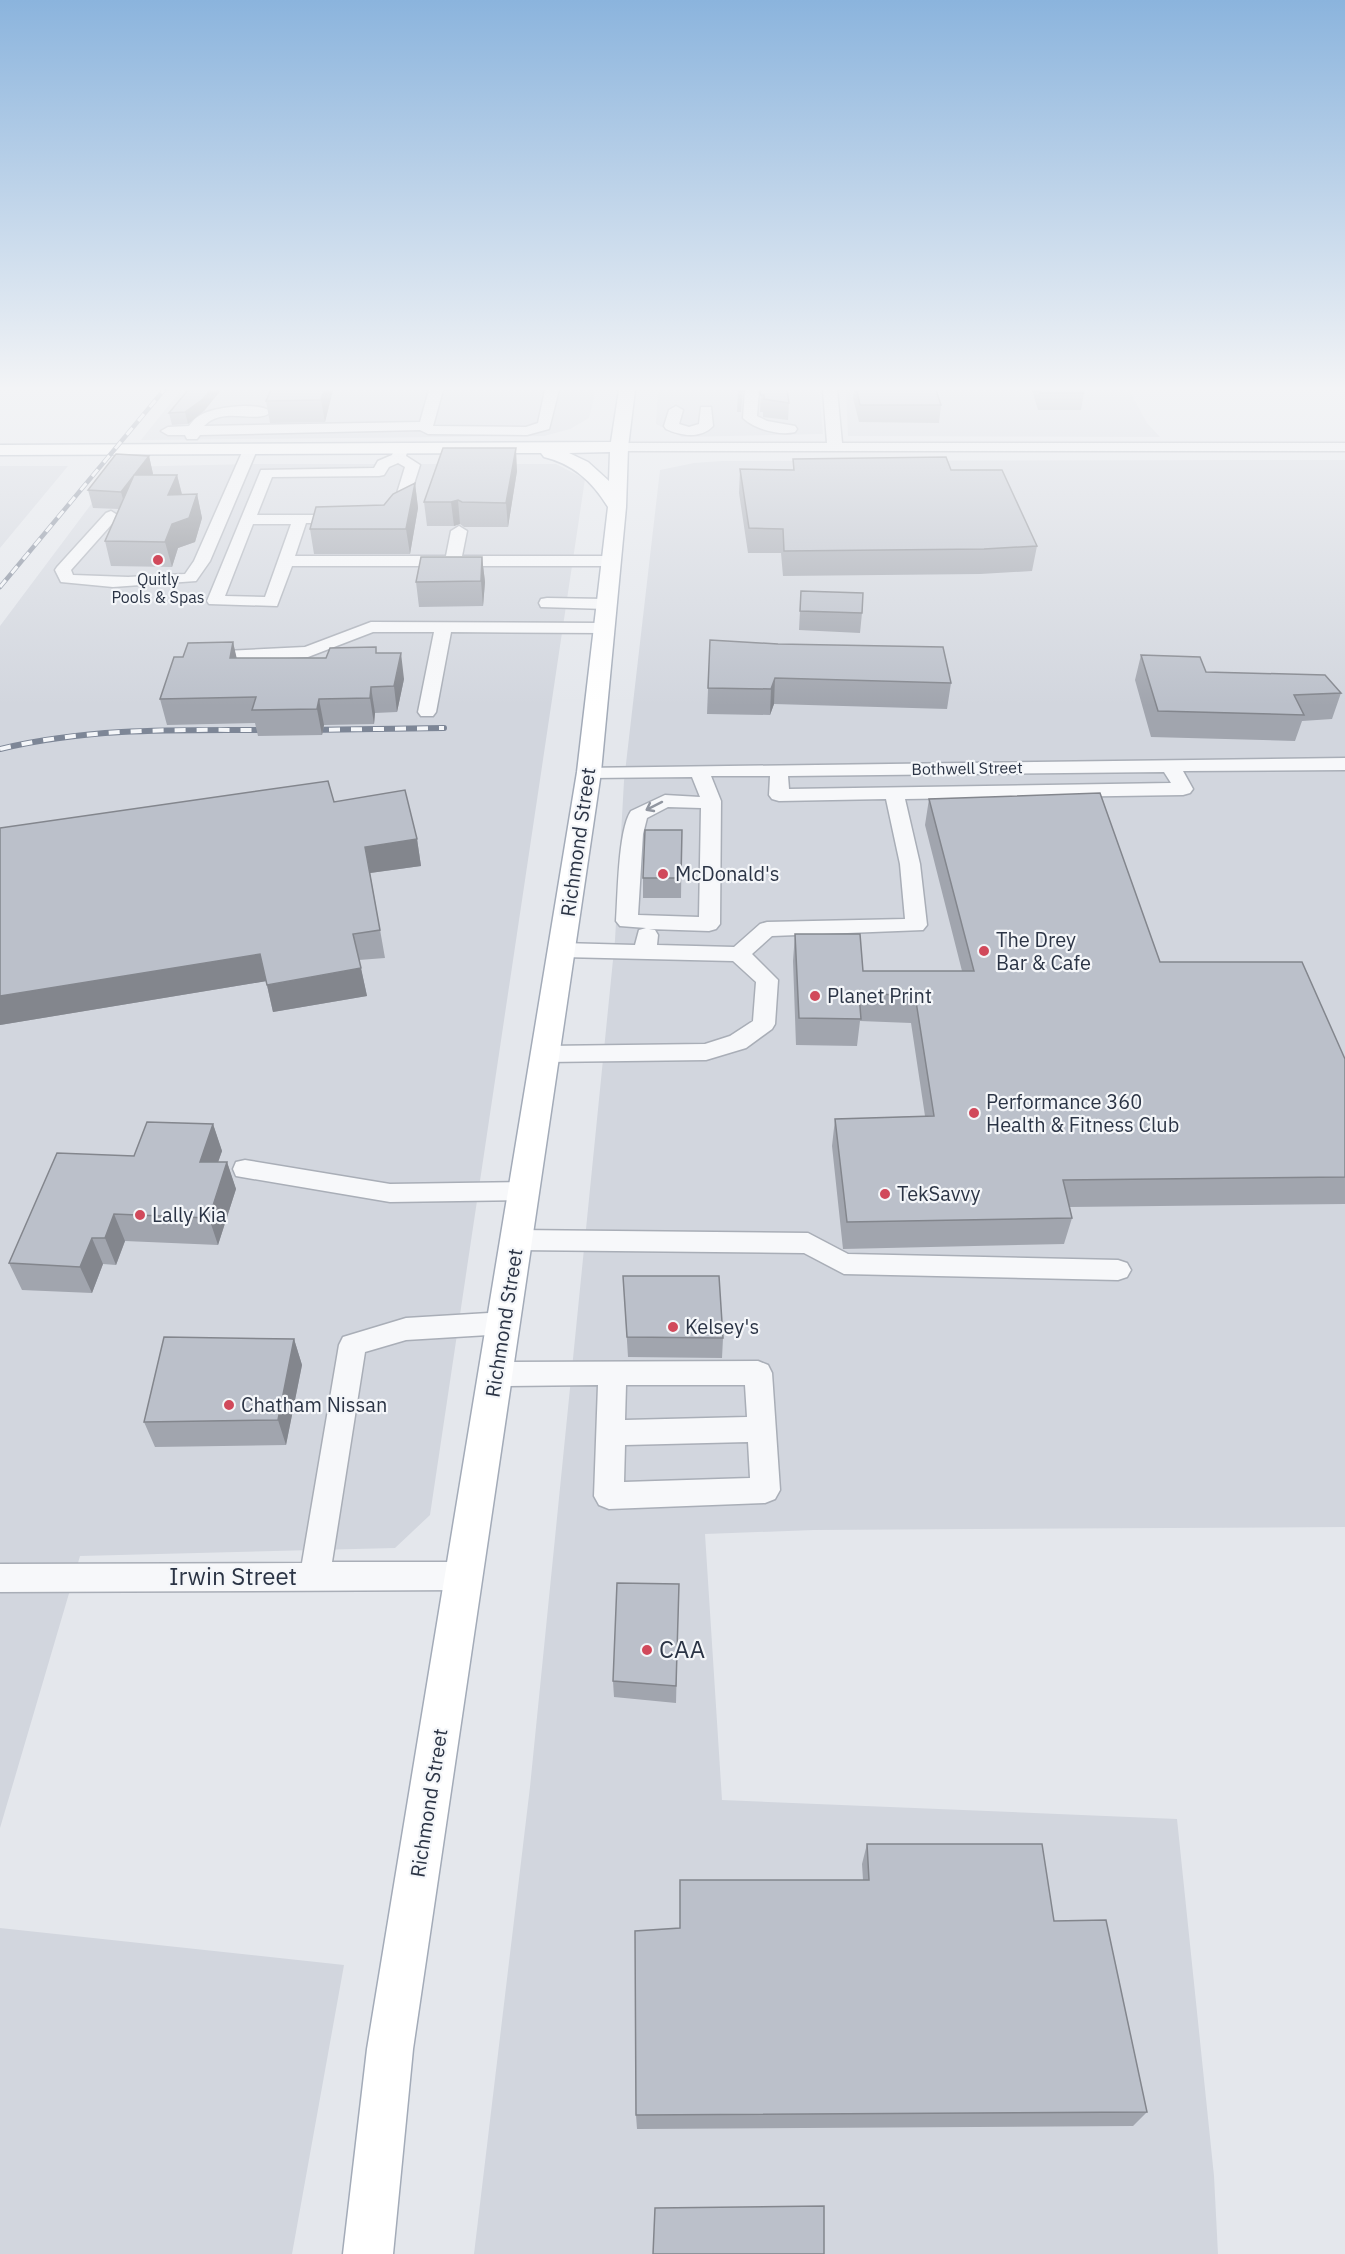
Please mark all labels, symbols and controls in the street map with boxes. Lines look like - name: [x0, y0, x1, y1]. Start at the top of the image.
- marker: Quitly Pools & Spas: [151, 553, 165, 567]
- place label: Quitly Pools & Spas: [111, 569, 205, 607]
- street label: Bothwell Street: [911, 757, 1023, 779]
- street label: Richmond Street: [554, 766, 601, 918]
- one-way arrow: [645, 801, 663, 813]
- place label: McDonald's: [675, 860, 780, 887]
- marker: McDonald's: [656, 867, 670, 881]
- place label: The Drey Bar & Cafe: [996, 926, 1091, 976]
- marker: The Drey Bar & Cafe: [977, 944, 991, 958]
- place label: Planet Print: [827, 982, 932, 1009]
- marker: Planet Print: [808, 989, 822, 1003]
- place label: Performance 360 Health & Fitness Club: [986, 1088, 1179, 1138]
- marker: Performance 360 Health & Fitness Club: [967, 1106, 981, 1120]
- place label: TekSavvy: [897, 1180, 980, 1207]
- marker: TekSavvy: [878, 1187, 892, 1201]
- place label: Lally Kia: [152, 1201, 227, 1228]
- marker: Lally Kia: [133, 1208, 147, 1222]
- street label: Richmond Street: [478, 1247, 529, 1399]
- place label: Kelsey's: [685, 1313, 759, 1340]
- marker: Kelsey's: [666, 1320, 680, 1334]
- place label: Chatham Nissan: [241, 1391, 387, 1418]
- marker: Chatham Nissan: [222, 1398, 236, 1412]
- street label: Irwin Street: [169, 1560, 297, 1592]
- place label: CAA: [659, 1633, 705, 1665]
- marker: CAA: [640, 1643, 654, 1657]
- street label: Richmond Street: [403, 1727, 454, 1879]

